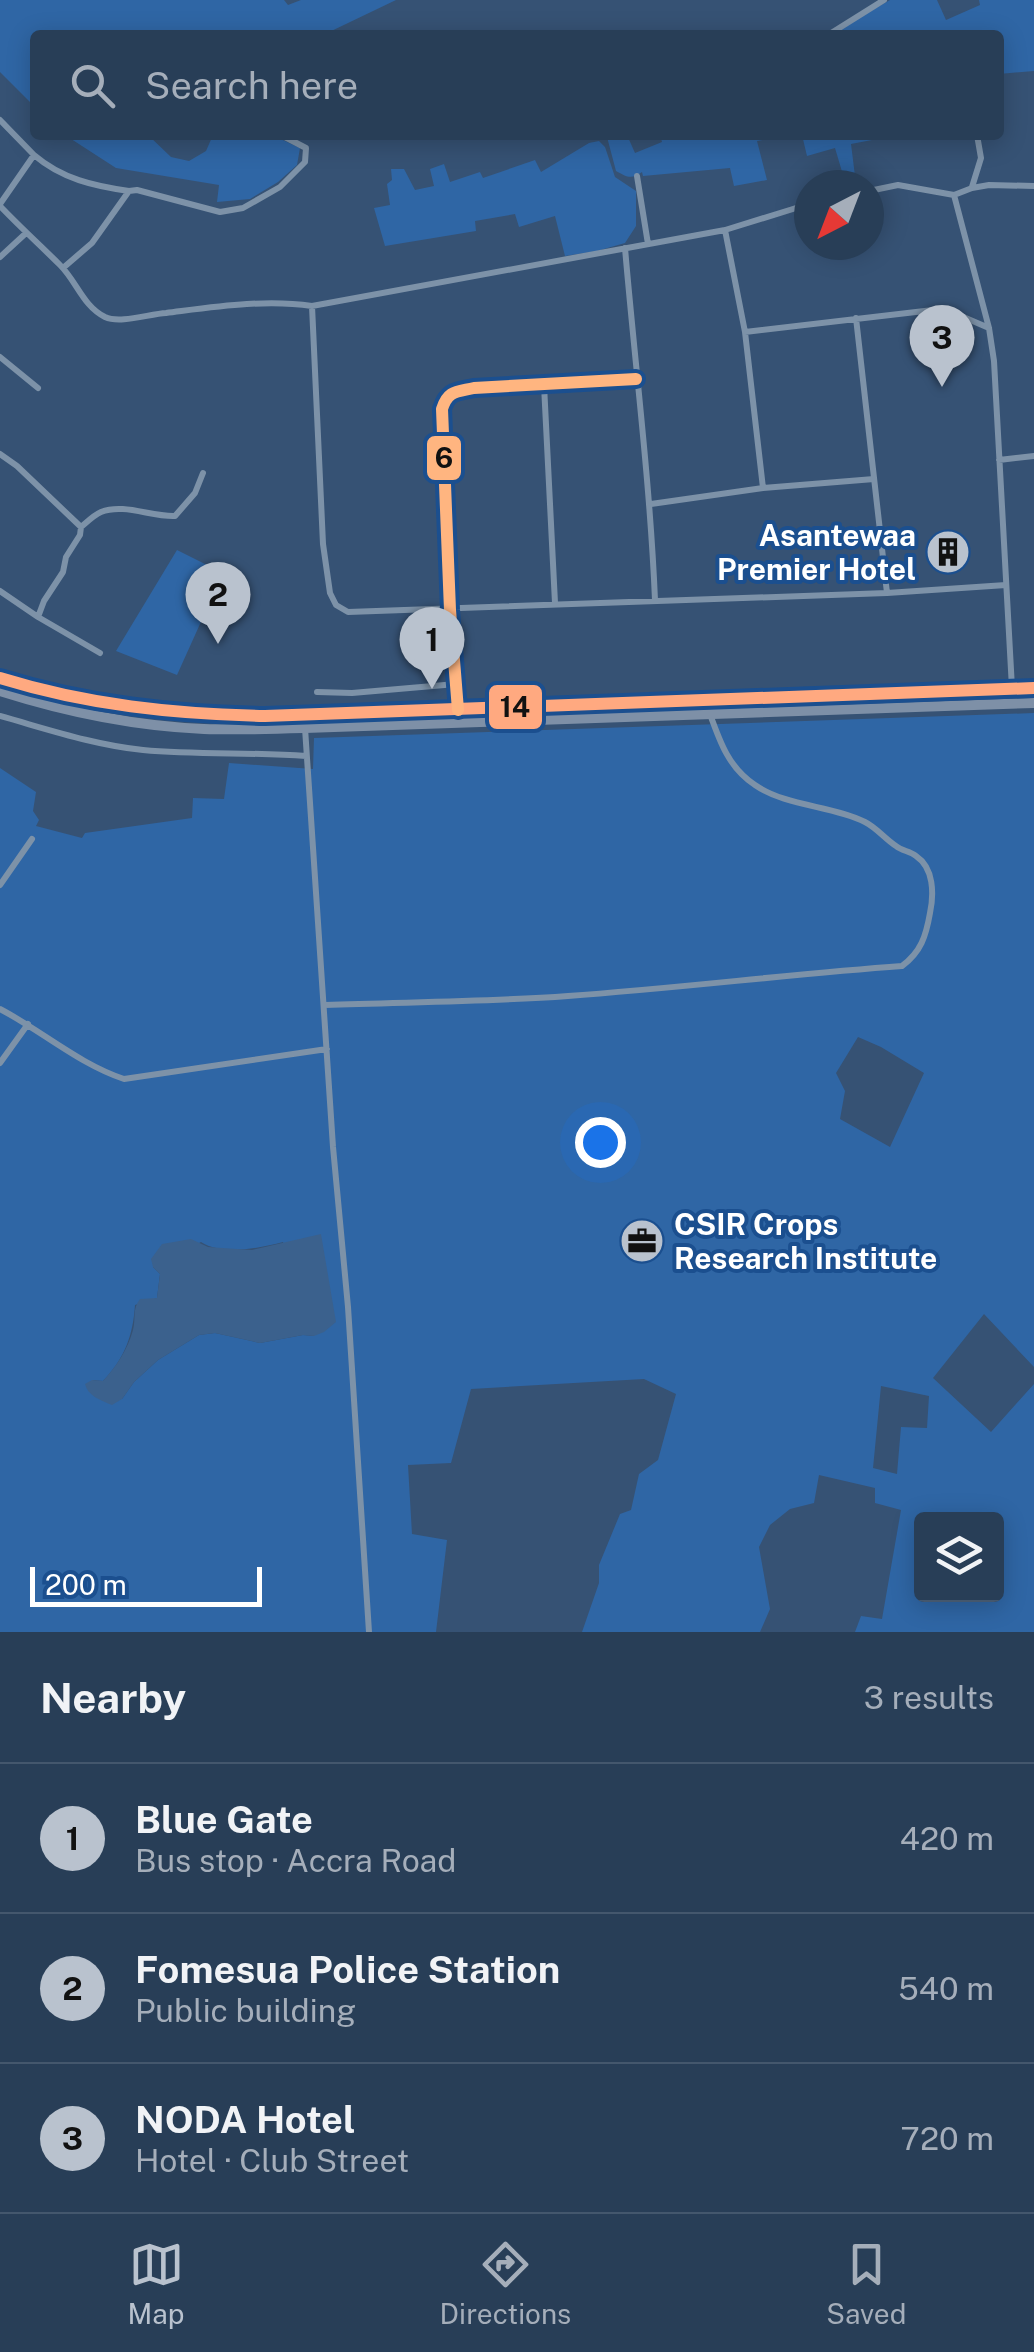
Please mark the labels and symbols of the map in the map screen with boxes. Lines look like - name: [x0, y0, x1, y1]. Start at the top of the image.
- north arrow: [794, 170, 884, 260]
- pin: 3: [910, 304, 974, 387]
- line badge: 6: [425, 434, 463, 482]
- text: 6: [435, 441, 453, 474]
- place label: Asantewaa Premier Hotel: [717, 517, 916, 587]
- building icon: Asantewaa Premier Hotel: [925, 529, 971, 575]
- pin: 2: [186, 562, 250, 644]
- pin: 1: [400, 606, 464, 689]
- line badge: 14: [487, 683, 544, 731]
- text: 14: [500, 690, 530, 723]
- your location: [575, 1117, 626, 1168]
- place label: CSIR Crops Research Institute: [674, 1206, 937, 1276]
- office icon: CSIR Crops Research Institute: [619, 1218, 665, 1264]
- scale bar: [30, 1562, 262, 1606]

